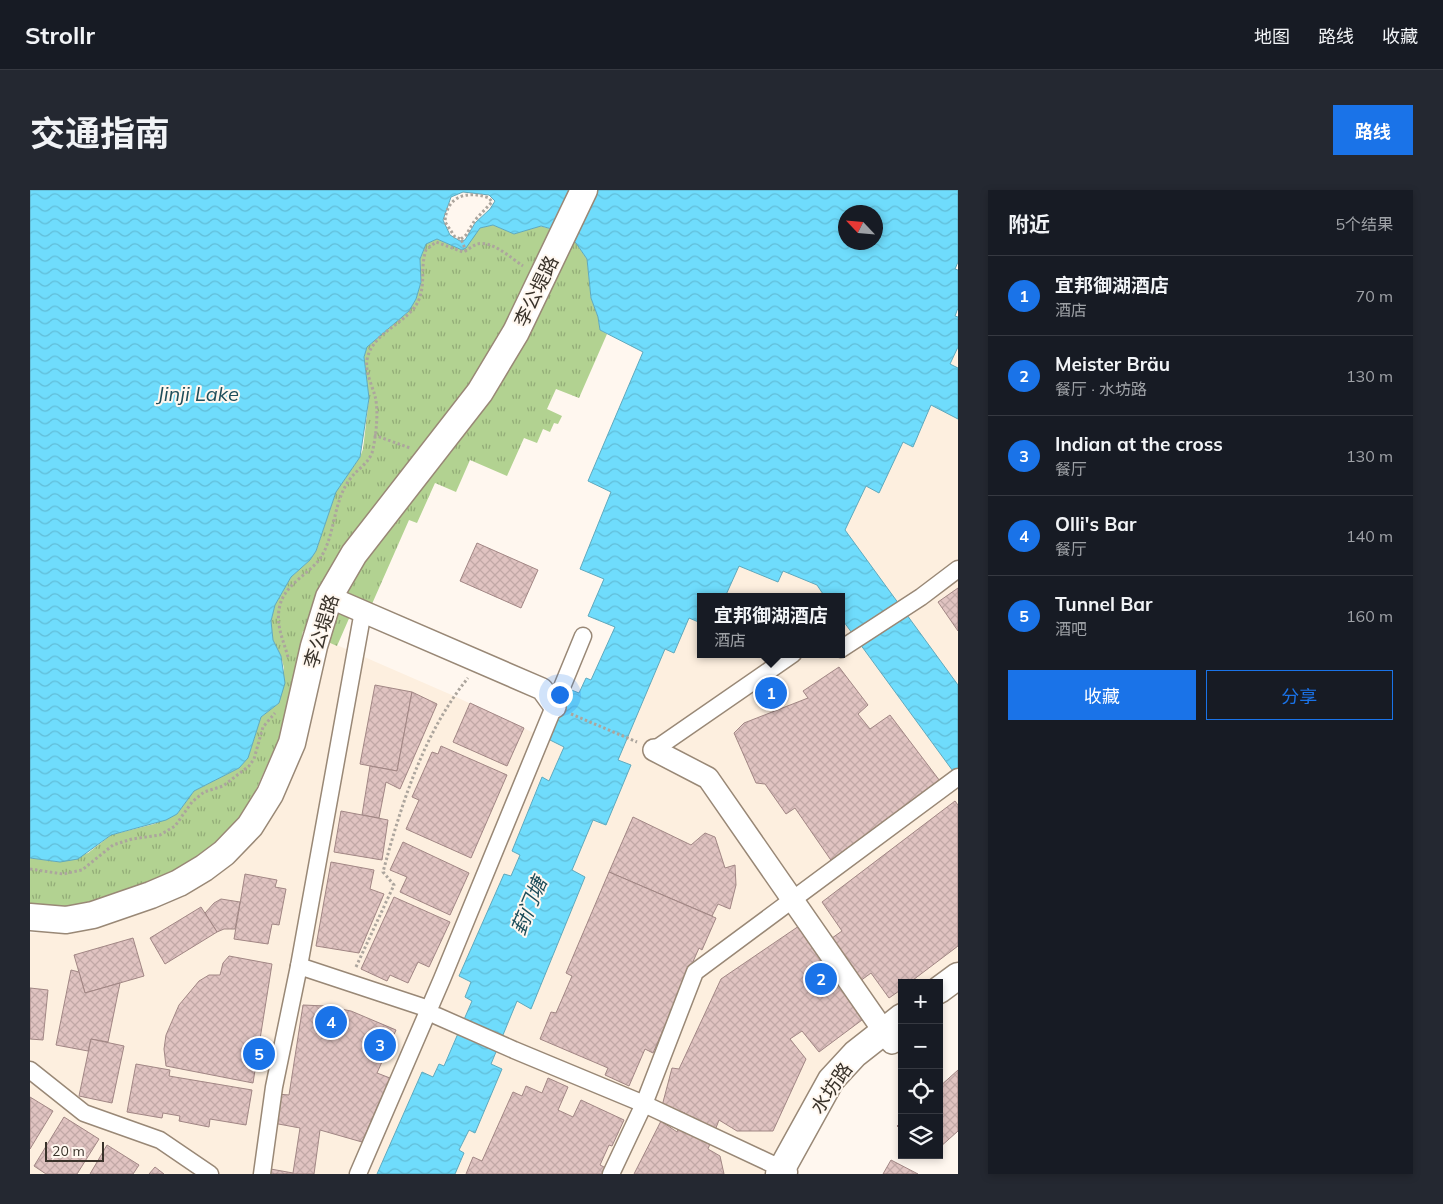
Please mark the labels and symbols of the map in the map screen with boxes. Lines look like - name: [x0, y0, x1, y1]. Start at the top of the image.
- north arrow: [838, 205, 883, 250]
- street label: 李公堤路: [509, 252, 563, 330]
- water label: Jinji Lake: [155, 381, 239, 406]
- street label: 李公堤路: [298, 591, 344, 671]
- pin: 1: [755, 674, 787, 712]
- your location: [547, 682, 573, 708]
- water label: 葑门塘: [505, 871, 553, 938]
- pin: 2: [805, 960, 837, 998]
- pin: 4: [315, 1003, 347, 1041]
- pin: 3: [364, 1026, 396, 1064]
- pin: 5: [243, 1035, 275, 1073]
- street label: 水坊路: [805, 1058, 857, 1118]
- scale bar: [45, 1139, 104, 1162]

